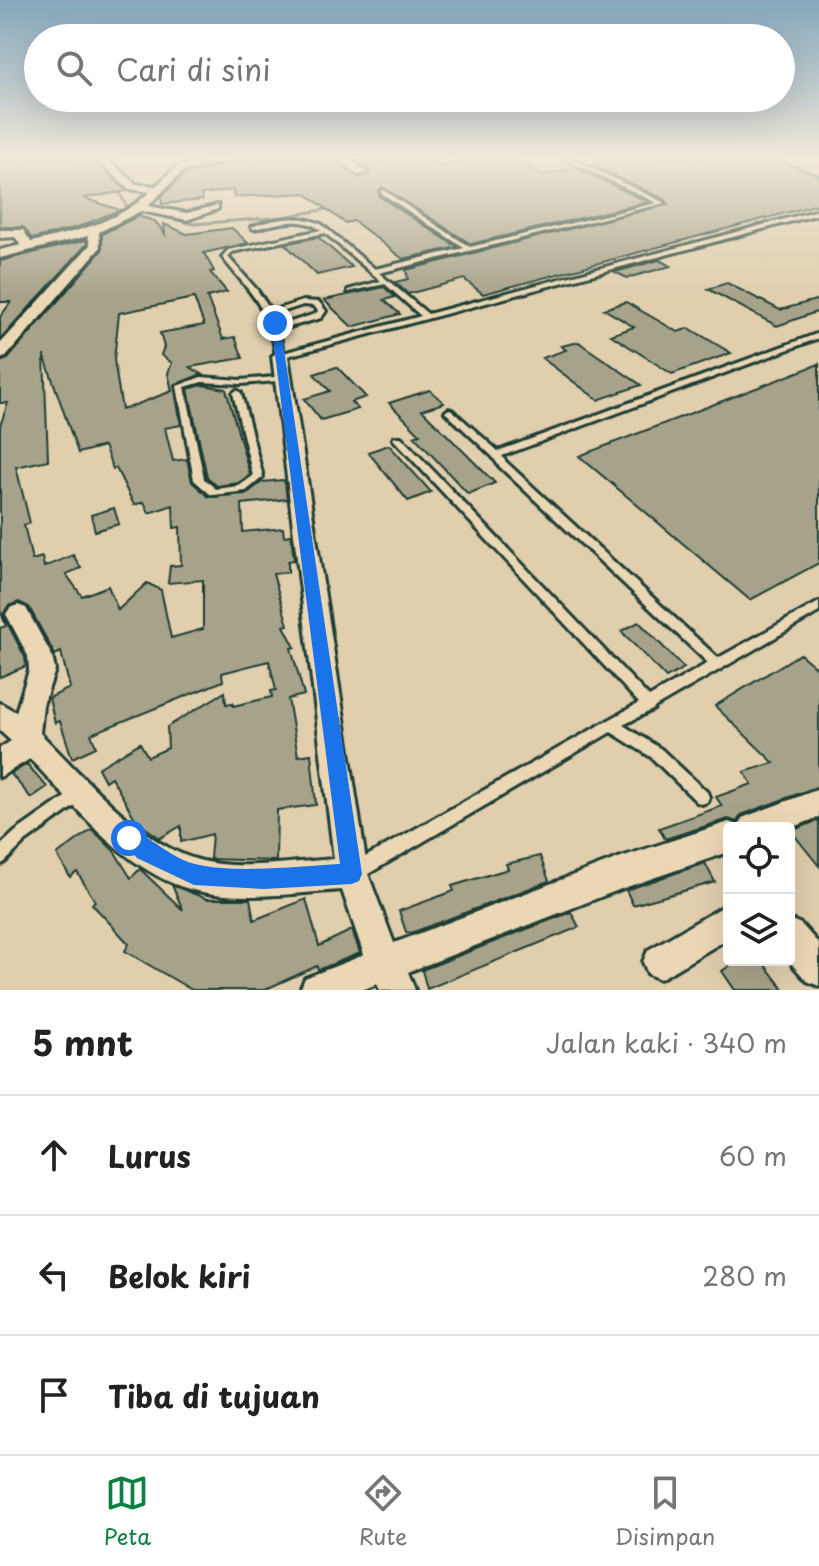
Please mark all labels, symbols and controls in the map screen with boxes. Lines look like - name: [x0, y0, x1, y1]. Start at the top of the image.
- search box: [24, 24, 795, 112]
- icon: search: [52, 46, 96, 90]
- text: Cari di sini: [116, 46, 271, 91]
- route end: [257, 305, 293, 341]
- route start: [111, 820, 147, 856]
- map controls: [723, 822, 795, 966]
- button: locate: [723, 822, 795, 894]
- button: layers: [723, 894, 795, 966]
- text: 5 mnt: [32, 1016, 133, 1068]
- text: Jalan kaki · 340 m: [546, 1023, 787, 1062]
- icon: ahead: [32, 1133, 76, 1177]
- text: Lurus: [108, 1133, 191, 1178]
- text: 60 m: [719, 1136, 787, 1175]
- icon: left: [32, 1253, 76, 1297]
- text: Belok kiri: [108, 1253, 250, 1298]
- text: 280 m: [702, 1256, 787, 1295]
- icon: arrive: [32, 1373, 76, 1417]
- text: Tiba di tujuan: [108, 1373, 320, 1418]
- tab: Peta: [104, 1471, 151, 1552]
- tab: Rute: [359, 1471, 407, 1552]
- tab: Disimpan: [615, 1471, 715, 1552]

